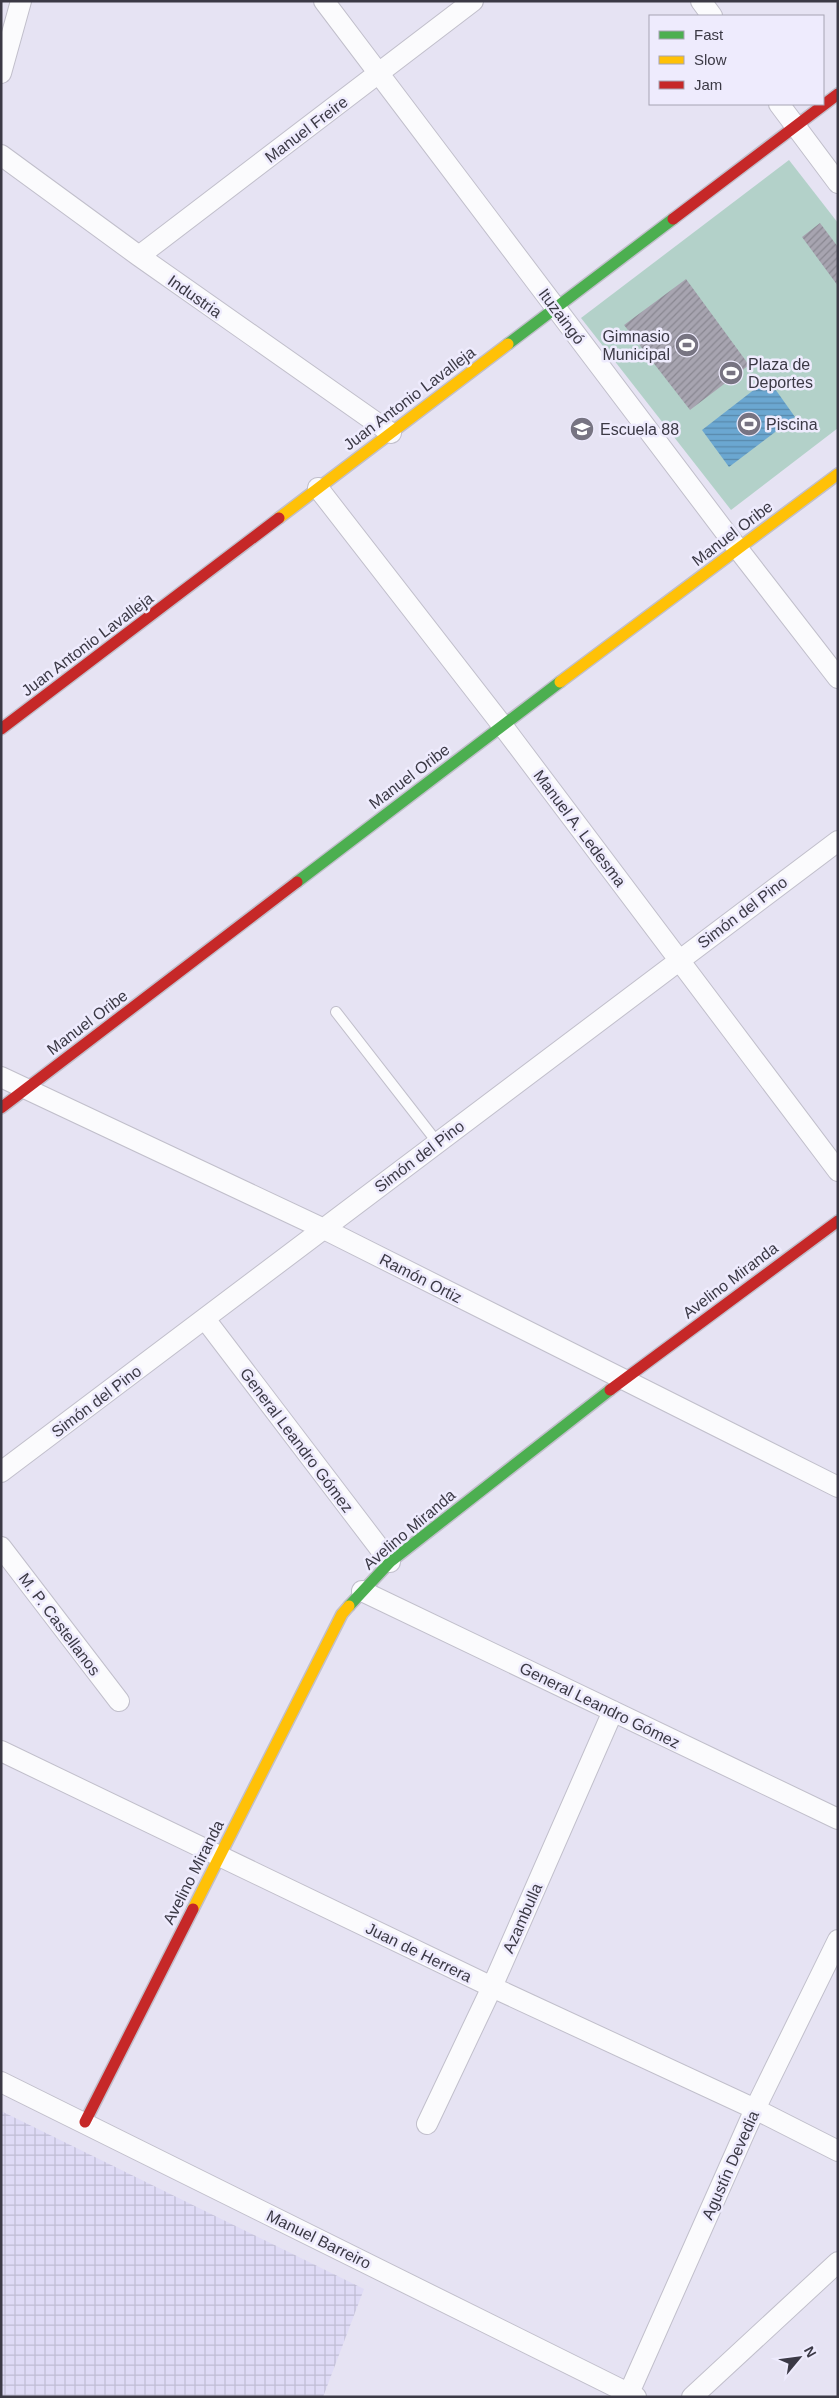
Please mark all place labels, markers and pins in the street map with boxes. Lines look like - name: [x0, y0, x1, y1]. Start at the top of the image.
- place label: Gimnasio Municipal: [602, 328, 670, 363]
- sports icon: Gimnasio Municipal: [674, 332, 700, 358]
- place label: Plaza de Deportes: [748, 356, 813, 391]
- sports icon: Plaza de Deportes: [718, 360, 744, 386]
- sports icon: Piscina: [736, 411, 762, 437]
- school or university icon: Escuela 88: [569, 416, 595, 442]
- place label: Piscina: [766, 416, 818, 433]
- place label: Escuela 88: [600, 421, 679, 438]

